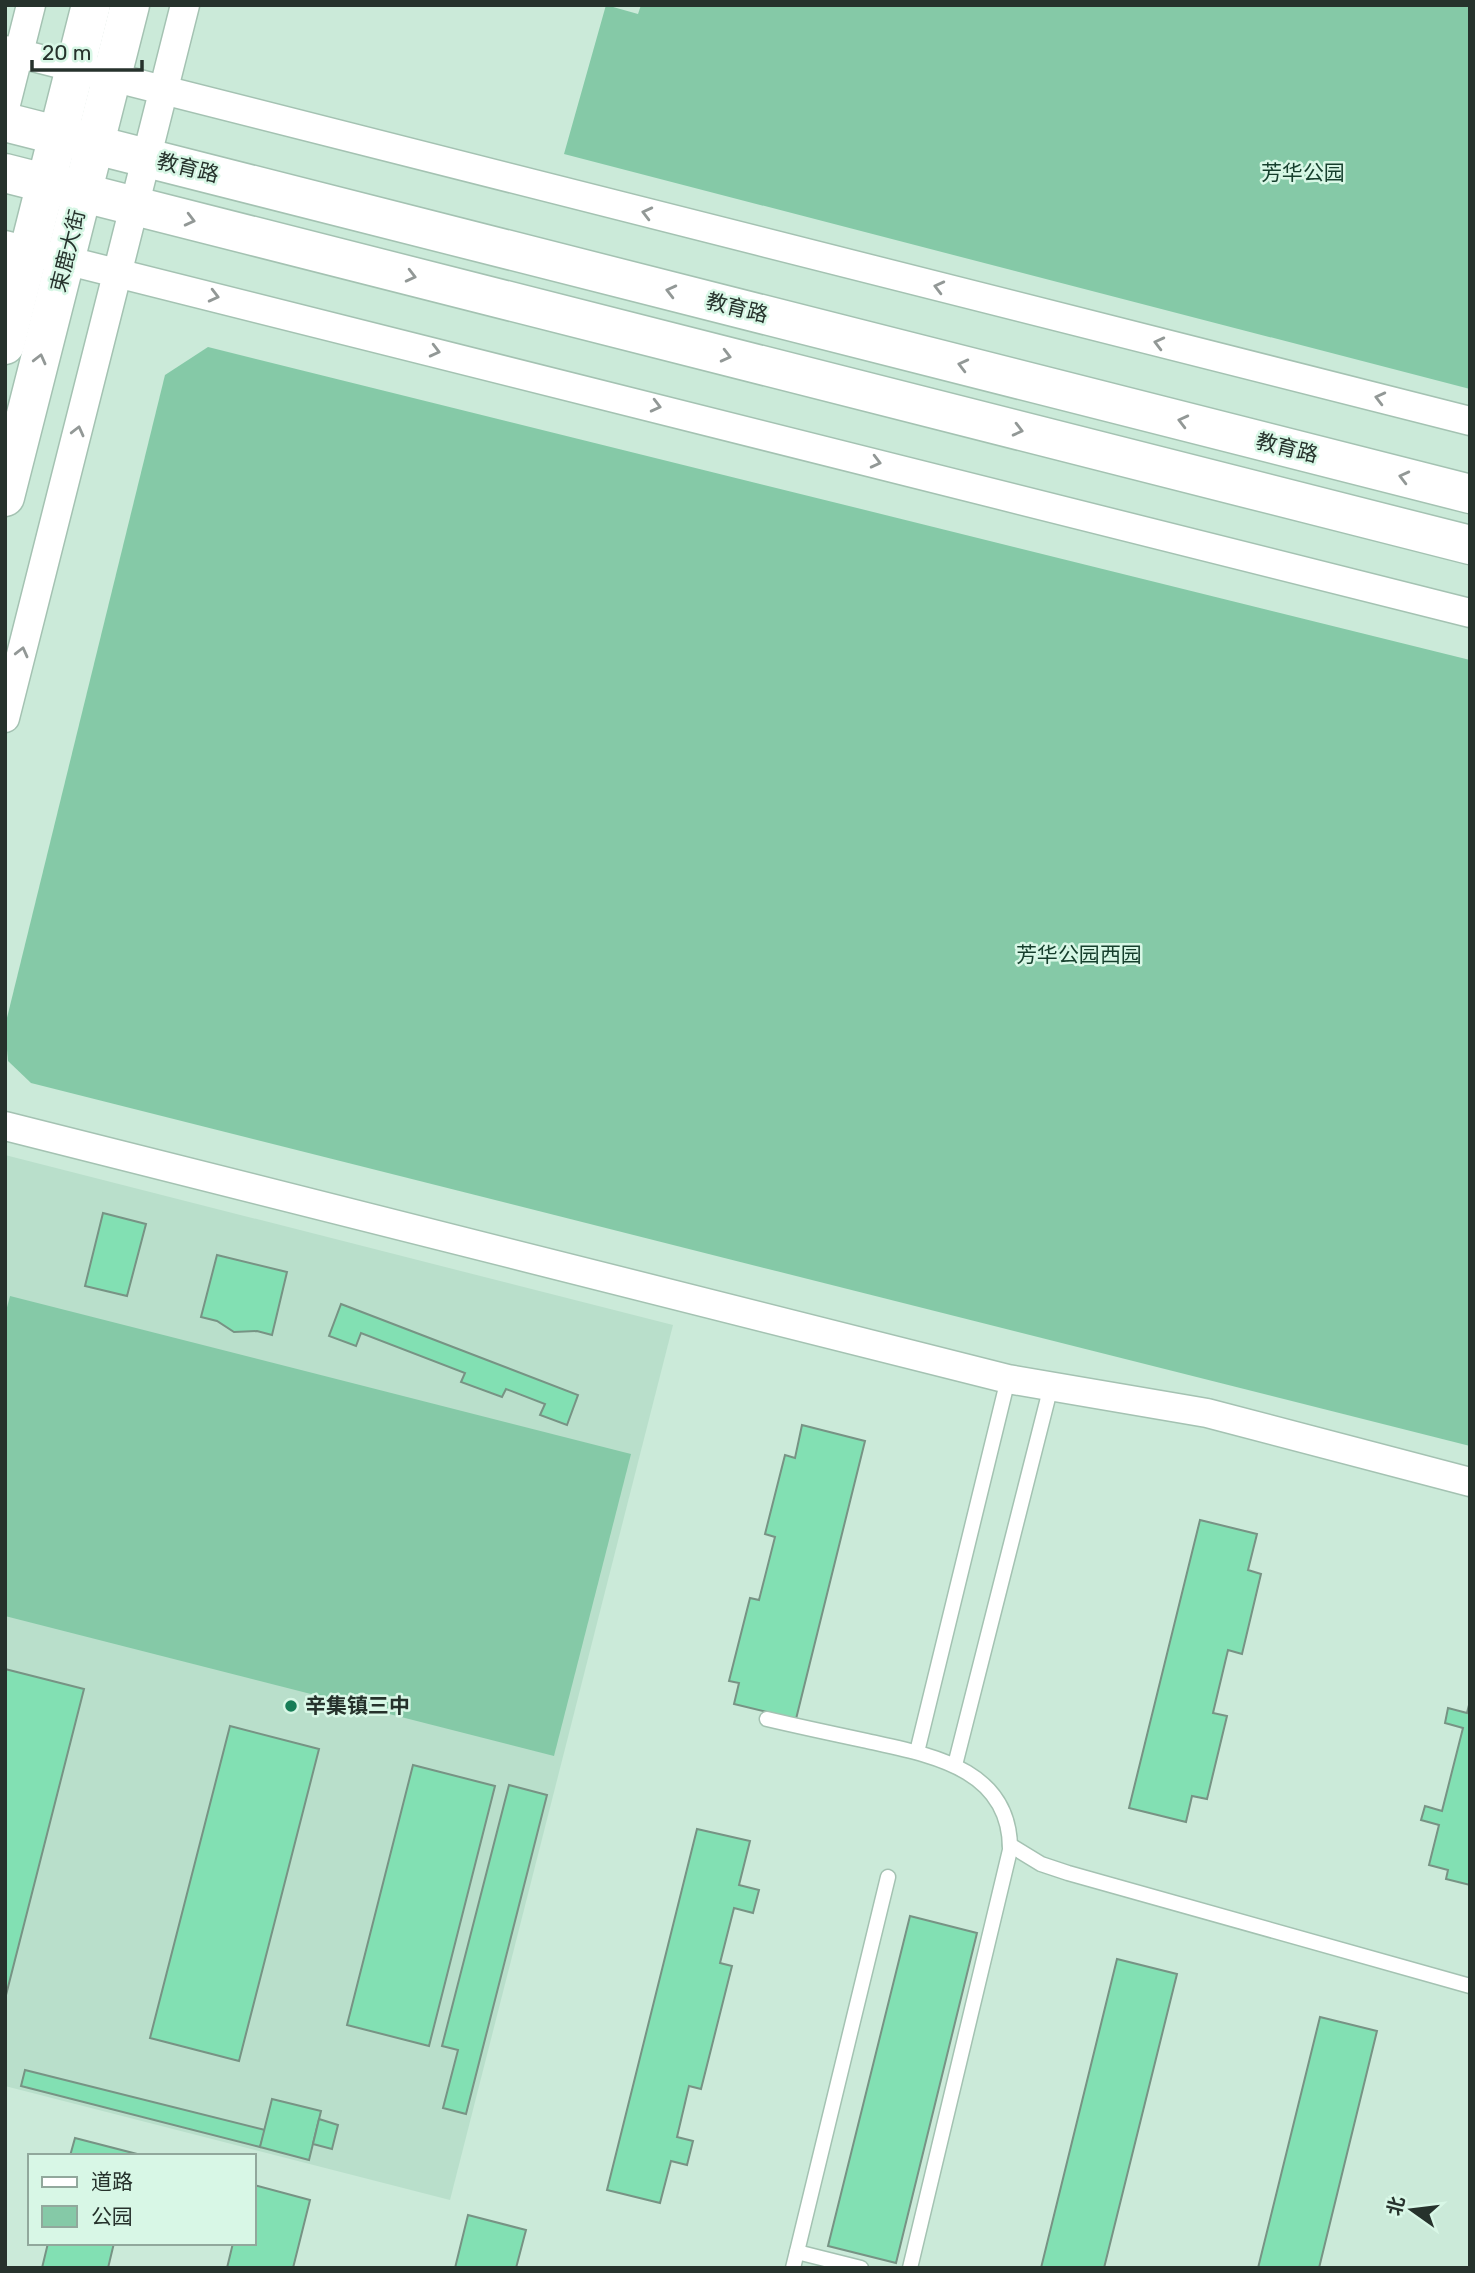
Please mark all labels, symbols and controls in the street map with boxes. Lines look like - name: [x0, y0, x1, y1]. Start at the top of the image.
- scale bar: [32, 28, 142, 72]
- text: 20 m: [42, 40, 91, 65]
- street label: 教育路: [155, 148, 222, 187]
- park label: 芳华公园: [1261, 160, 1345, 185]
- street label: 束鹿大街: [45, 207, 90, 295]
- one-way arrow: [641, 207, 653, 221]
- one-way arrow: [184, 212, 196, 226]
- one-way arrow: [404, 268, 416, 282]
- one-way arrow: [933, 281, 945, 295]
- one-way arrow: [665, 285, 677, 299]
- one-way arrow: [208, 288, 220, 302]
- street label: 教育路: [704, 288, 771, 327]
- one-way arrow: [1153, 337, 1165, 351]
- one-way arrow: [429, 343, 441, 357]
- one-way arrow: [720, 348, 732, 362]
- one-way arrow: [32, 354, 46, 366]
- one-way arrow: [957, 359, 969, 373]
- one-way arrow: [1374, 392, 1386, 406]
- one-way arrow: [650, 398, 662, 413]
- one-way arrow: [1177, 415, 1189, 429]
- one-way arrow: [1012, 422, 1024, 436]
- one-way arrow: [70, 426, 84, 438]
- street label: 教育路: [1254, 428, 1321, 467]
- one-way arrow: [870, 454, 882, 468]
- one-way arrow: [1398, 471, 1410, 485]
- one-way arrow: [14, 646, 28, 658]
- park label: 芳华公园西园: [1016, 942, 1142, 967]
- place label: 辛集镇三中: [305, 1693, 410, 1718]
- marker: 辛集镇三中: [283, 1698, 299, 1714]
- legend: [28, 2154, 256, 2245]
- text: 道路: [91, 2169, 133, 2194]
- north arrow: [1377, 2175, 1447, 2245]
- text: 北: [1383, 2194, 1409, 2218]
- text: 公园: [91, 2204, 133, 2229]

